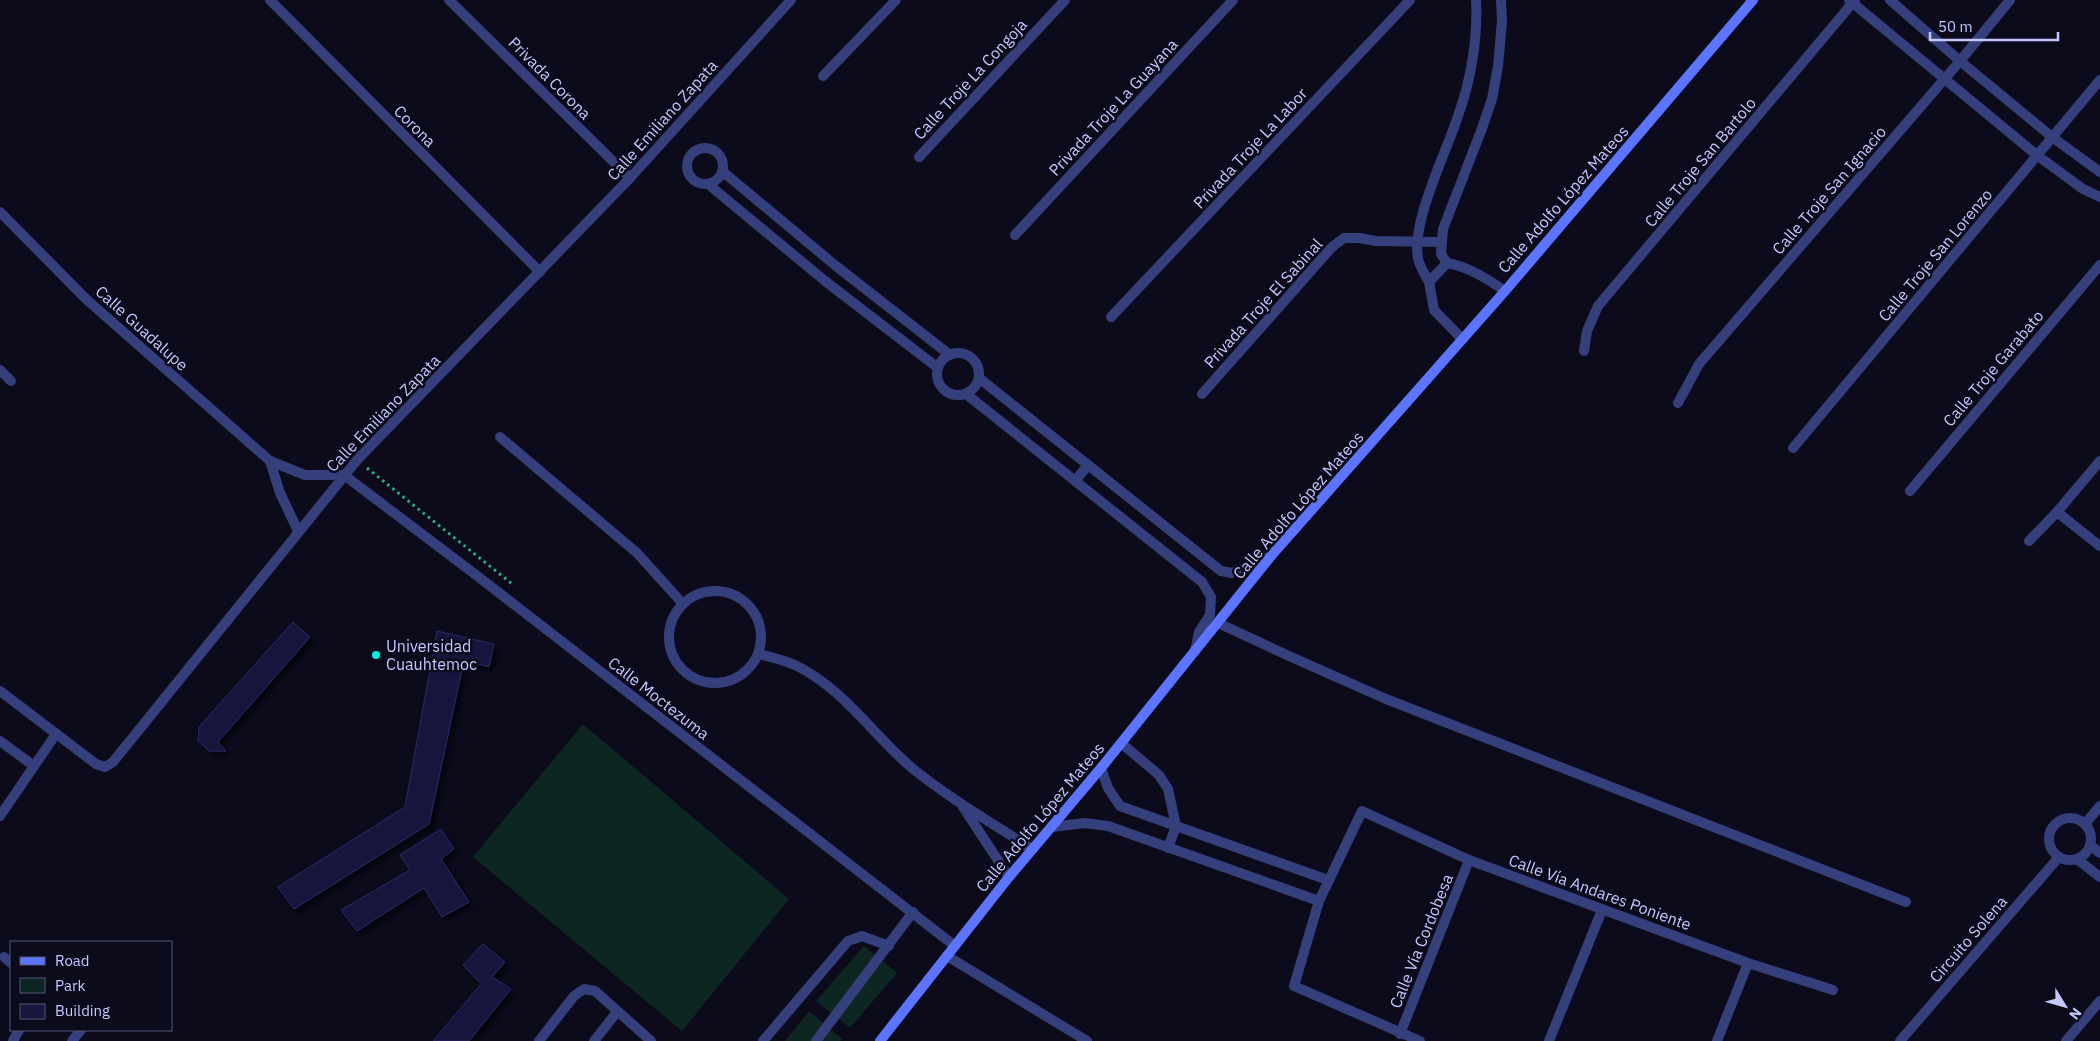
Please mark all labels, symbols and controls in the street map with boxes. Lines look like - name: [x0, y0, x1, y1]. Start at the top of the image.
- scale bar: [1930, 10, 2058, 42]
- street label: Calle Troje La Congoja: [909, 14, 1031, 143]
- text: 50 m: [1938, 17, 1973, 36]
- street label: Privada Corona: [505, 33, 596, 124]
- street label: Privada Troje La Guayana: [1044, 34, 1182, 180]
- street label: Calle Emiliano Zapata: [603, 55, 722, 184]
- street label: Privada Troje La Labor: [1189, 83, 1311, 213]
- street label: Calle Troje San Bartolo: [1640, 93, 1760, 231]
- street label: Corona: [390, 101, 441, 152]
- street label: Calle Adolfo López Mateos: [1493, 121, 1633, 277]
- street label: Calle Troje San Ignacio: [1768, 122, 1890, 258]
- street label: Calle Troje San Lorenzo: [1874, 185, 1996, 325]
- street label: Privada Troje El Sabinal: [1199, 234, 1327, 372]
- street label: Calle Guadalupe: [92, 281, 193, 375]
- street label: Calle Troje Garabato: [1938, 306, 2048, 430]
- street label: Calle Emiliano Zapata: [322, 350, 445, 476]
- street label: Calle Adolfo López Mateos: [1228, 427, 1368, 583]
- place label: Universidad Cuauhtemoc: [386, 636, 477, 674]
- marker: Universidad Cuauhtemoc: [370, 649, 382, 661]
- street label: Calle Moctezuma: [604, 652, 714, 744]
- street label: Calle Adolfo López Mateos: [972, 738, 1108, 896]
- street label: Calle Vía Andares Poniente: [1506, 850, 1694, 934]
- street label: Calle Vía Cordobesa: [1385, 871, 1457, 1011]
- street label: Circuito Solena: [1925, 891, 2011, 986]
- legend: [10, 941, 172, 1031]
- text: Road: [55, 951, 90, 970]
- text: Park: [55, 976, 85, 995]
- north arrow: [2040, 981, 2090, 1031]
- text: Building: [55, 1001, 110, 1020]
- text: N: [2065, 1004, 2086, 1023]

